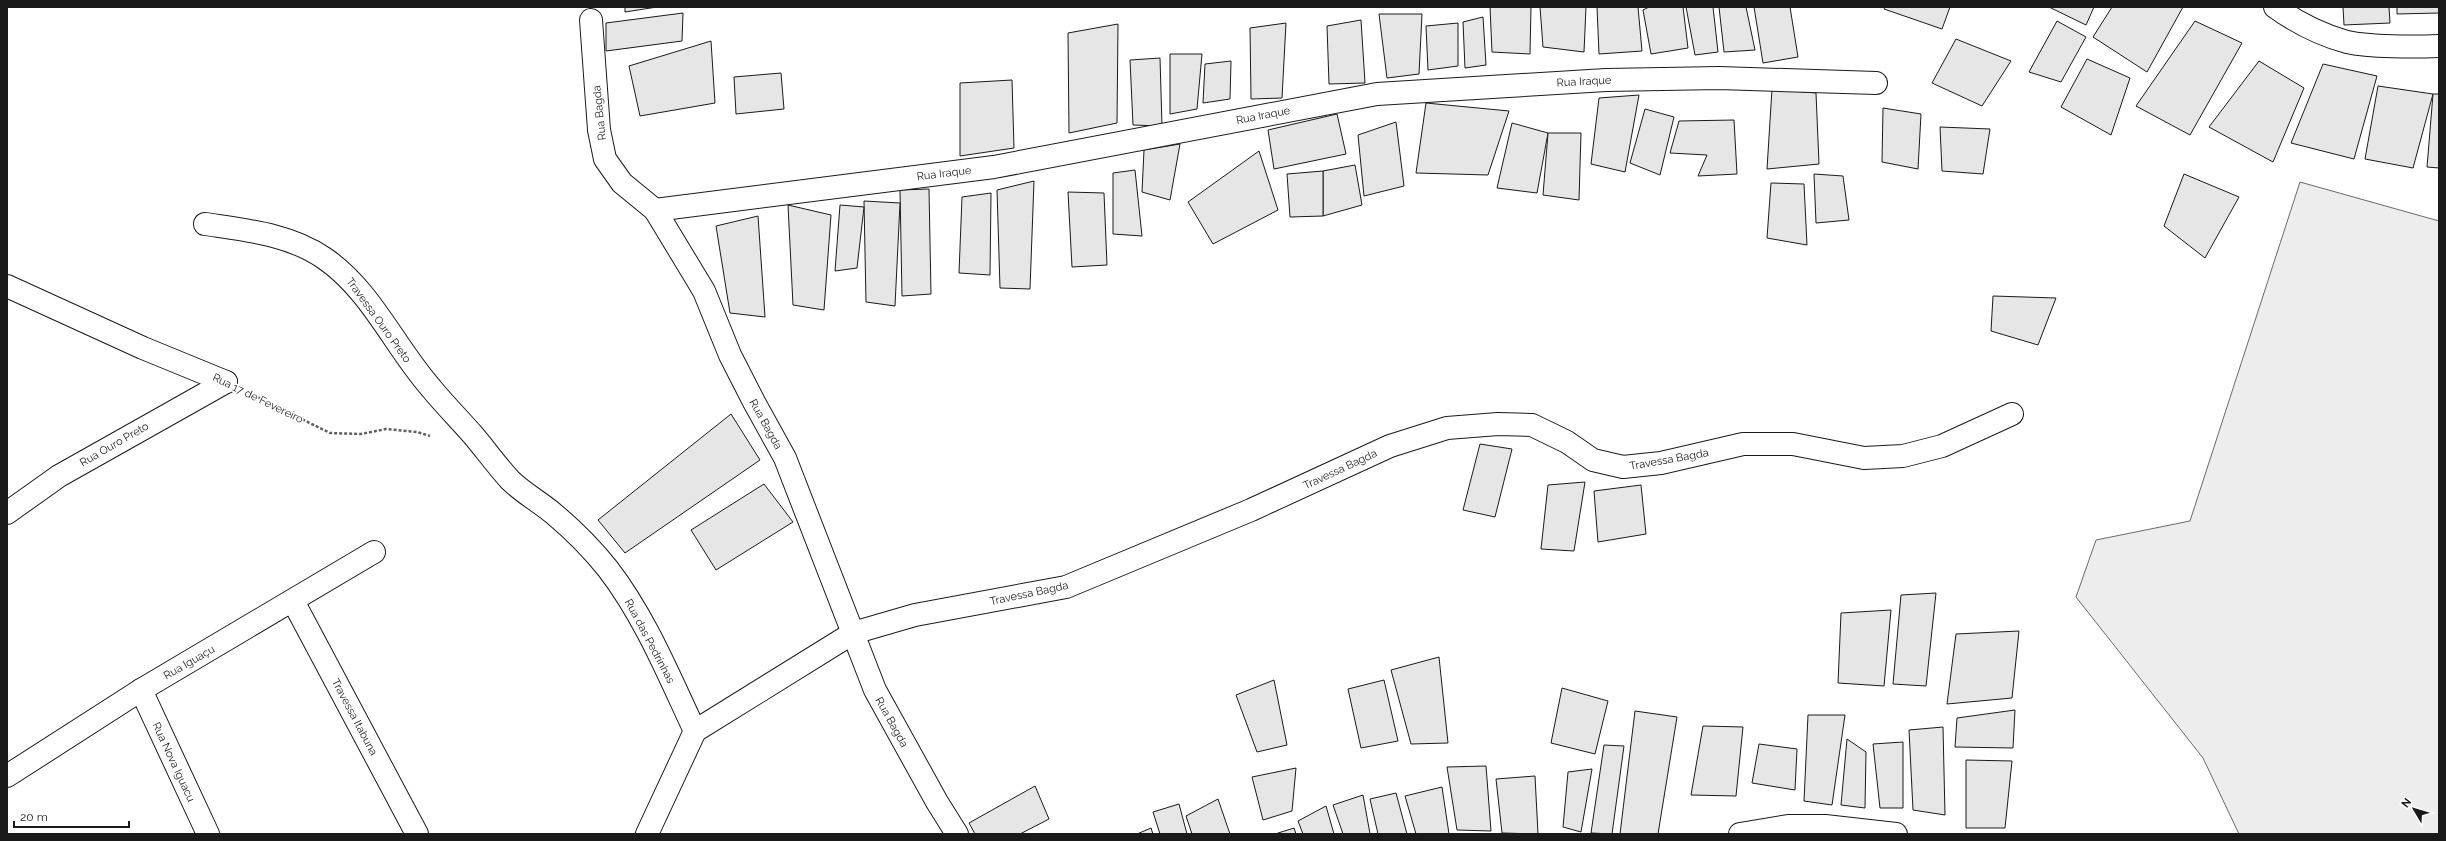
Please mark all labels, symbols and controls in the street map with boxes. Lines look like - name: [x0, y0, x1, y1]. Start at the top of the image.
- street label: Rua Iraque: [1556, 74, 1612, 89]
- street label: Rua Bagda: [590, 85, 609, 141]
- street label: Rua Iraque: [1235, 104, 1292, 127]
- street label: Rua Iraque: [916, 164, 973, 183]
- street label: Travessa Ouro Preto: [343, 275, 414, 366]
- street label: Rua 17 de Fevereiro: [210, 371, 306, 426]
- street label: Rua Bagda: [746, 397, 785, 452]
- street label: Rua Ouro Preto: [78, 419, 151, 469]
- street label: Travessa Bagda: [1629, 446, 1710, 473]
- street label: Travessa Bagda: [1301, 447, 1379, 492]
- street label: Travessa Bagda: [989, 579, 1070, 608]
- street label: Rua das Pedrinhas: [622, 597, 677, 686]
- street label: Rua Iguaçu: [161, 643, 217, 682]
- street label: Travessa Itabuna: [329, 677, 380, 758]
- street label: Rua Bagda: [872, 695, 911, 750]
- street label: Rua Nova Iguacu: [149, 720, 198, 804]
- north arrow: [2394, 789, 2434, 829]
- text: N: [2399, 796, 2414, 810]
- scale bar: [14, 803, 129, 829]
- text: 20 m: [20, 810, 48, 824]

